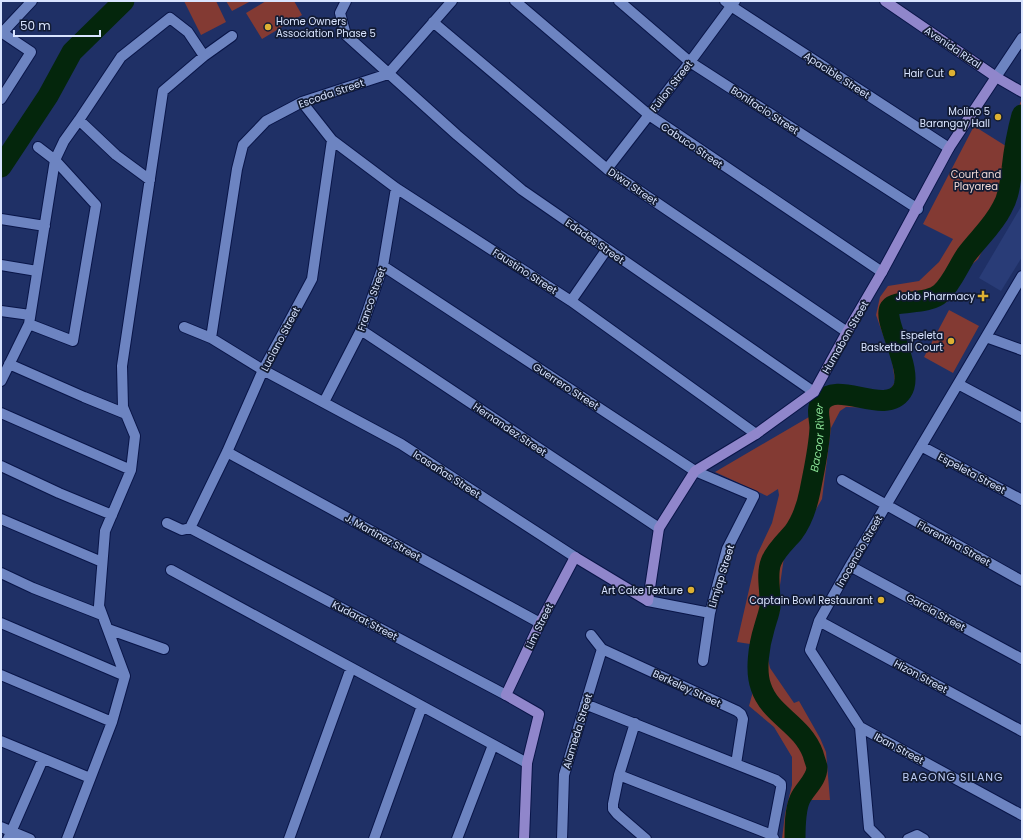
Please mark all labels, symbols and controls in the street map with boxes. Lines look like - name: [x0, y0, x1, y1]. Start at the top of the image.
- scale bar: [14, 12, 100, 38]
- place label: Home Owners Association Phase 5: [276, 14, 376, 41]
- text: 50 m: [20, 17, 51, 34]
- marker: Home Owners Association Phase 5: [263, 22, 273, 32]
- street label: Avenida Rizal: [921, 23, 984, 72]
- street label: Apacible Street: [801, 48, 873, 103]
- street label: Fullon Street: [647, 57, 696, 115]
- place label: Hair Cut: [904, 66, 944, 81]
- marker: Hair Cut: [947, 68, 957, 78]
- street label: Escoda Street: [296, 75, 366, 112]
- street label: Bonifacio Street: [728, 83, 802, 138]
- place label: Molino 5 Barangay Hall: [920, 104, 990, 131]
- marker: Molino 5 Barangay Hall: [993, 112, 1003, 122]
- street label: Cabuco Street: [658, 119, 726, 172]
- street label: Diwa Street: [605, 164, 661, 209]
- park label: Court and Playarea: [951, 167, 1001, 194]
- street label: Edades Street: [562, 216, 627, 267]
- street label: Faustino Street: [489, 245, 560, 298]
- street label: Franco Street: [354, 265, 389, 333]
- place label: Jobb Pharmacy: [896, 289, 975, 304]
- marker: Jobb Pharmacy: [978, 291, 988, 301]
- street label: Humabon Street: [818, 298, 873, 376]
- street label: Luciano Street: [257, 304, 304, 374]
- place label: Espeleta Basketball Court: [861, 328, 943, 355]
- marker: Espeleta Basketball Court: [946, 336, 956, 346]
- street label: Guerrero Street: [530, 359, 602, 414]
- street label: Hernandez Street: [470, 399, 550, 460]
- water label: Bacoor River: [806, 400, 828, 473]
- street label: Icasañas Street: [410, 447, 484, 502]
- street label: Espeleta Street: [935, 449, 1008, 498]
- street label: J. Martinez Street: [342, 510, 424, 565]
- street label: Inocencio Street: [833, 512, 886, 590]
- street label: Florentina Street: [915, 517, 993, 570]
- street label: Limjap Street: [705, 543, 738, 609]
- place label: Art Cake Texture: [601, 583, 683, 598]
- marker: Art Cake Texture: [686, 585, 696, 595]
- street label: Garcia Street: [903, 590, 968, 635]
- place label: Captain Bowl Restaurant: [749, 593, 873, 608]
- marker: Captain Bowl Restaurant: [876, 595, 886, 605]
- street label: Kudarat Street: [329, 597, 400, 644]
- street label: Lim Street: [522, 601, 557, 652]
- street label: Hizon Street: [891, 656, 951, 697]
- street label: Berkeley Street: [650, 666, 724, 711]
- street label: Alameda Street: [559, 691, 596, 771]
- street label: Iban Street: [871, 729, 927, 768]
- district label: BAGONG SILANG: [902, 769, 1004, 785]

